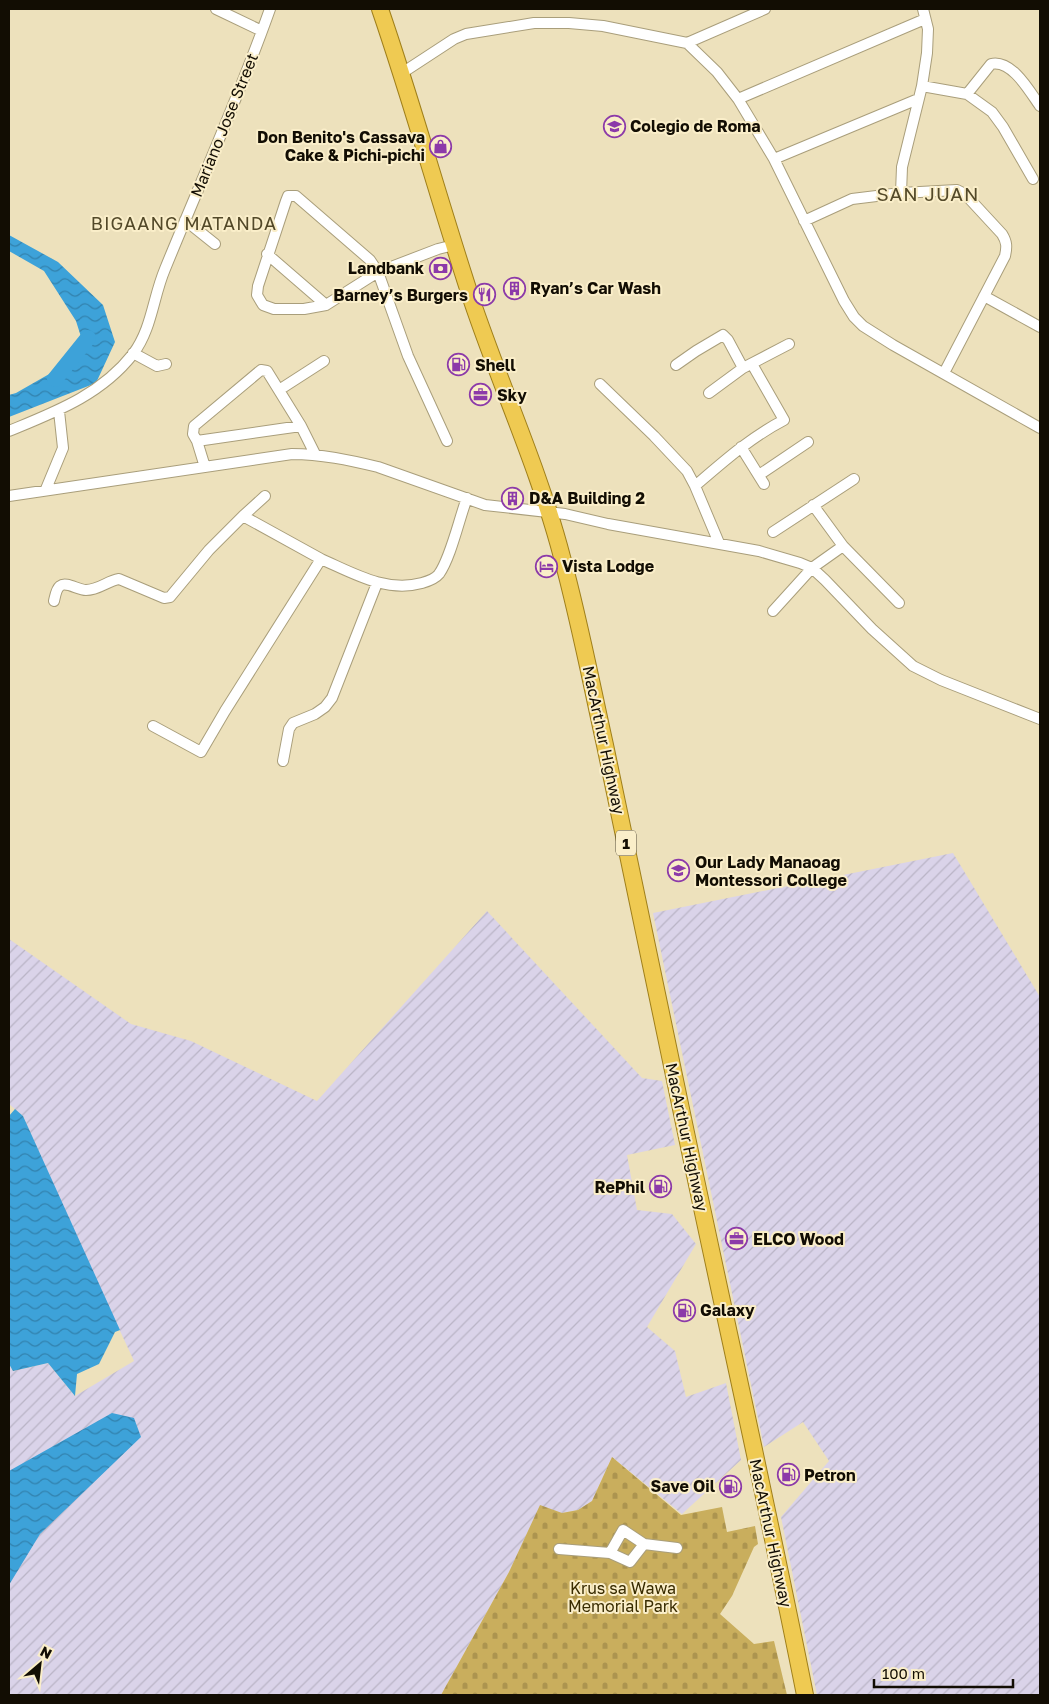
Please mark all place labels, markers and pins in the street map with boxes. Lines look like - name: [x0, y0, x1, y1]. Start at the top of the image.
- school or university icon: Colegio de Roma: [602, 114, 626, 138]
- place label: Colegio de Roma: [630, 116, 761, 136]
- place label: Don Benito's Cassava Cake & Pichi-pichi: [257, 127, 425, 165]
- shop icon: Don Benito's Cassava Cake & Pichi-pichi: [429, 134, 453, 158]
- bank icon: Landbank: [428, 256, 452, 280]
- place label: Landbank: [348, 258, 425, 278]
- building icon: Ryan’s Car Wash: [502, 276, 526, 300]
- place label: Ryan’s Car Wash: [530, 278, 661, 298]
- restaurant icon: Barney’s Burgers: [472, 283, 496, 307]
- place label: Barney’s Burgers: [333, 285, 468, 305]
- fuel station icon: Shell: [447, 353, 471, 377]
- place label: Shell: [475, 355, 516, 375]
- office icon: Sky: [469, 383, 493, 407]
- place label: Sky: [497, 385, 527, 405]
- building icon: D&A Building 2: [501, 486, 525, 510]
- place label: D&A Building 2: [529, 488, 645, 508]
- hotel icon: Vista Lodge: [534, 554, 558, 578]
- place label: Vista Lodge: [562, 556, 654, 576]
- place label: Our Lady Manaoag Montessori College: [695, 852, 847, 890]
- school or university icon: Our Lady Manaoag Montessori College: [667, 859, 691, 883]
- fuel station icon: RePhil: [649, 1175, 673, 1199]
- place label: RePhil: [595, 1177, 646, 1197]
- office icon: ELCO Wood: [725, 1227, 749, 1251]
- place label: ELCO Wood: [753, 1229, 844, 1249]
- fuel station icon: Galaxy: [672, 1298, 696, 1322]
- place label: Galaxy: [700, 1300, 755, 1320]
- fuel station icon: Petron: [776, 1463, 800, 1487]
- place label: Petron: [804, 1465, 856, 1485]
- fuel station icon: Save Oil: [719, 1474, 743, 1498]
- place label: Save Oil: [650, 1476, 716, 1496]

